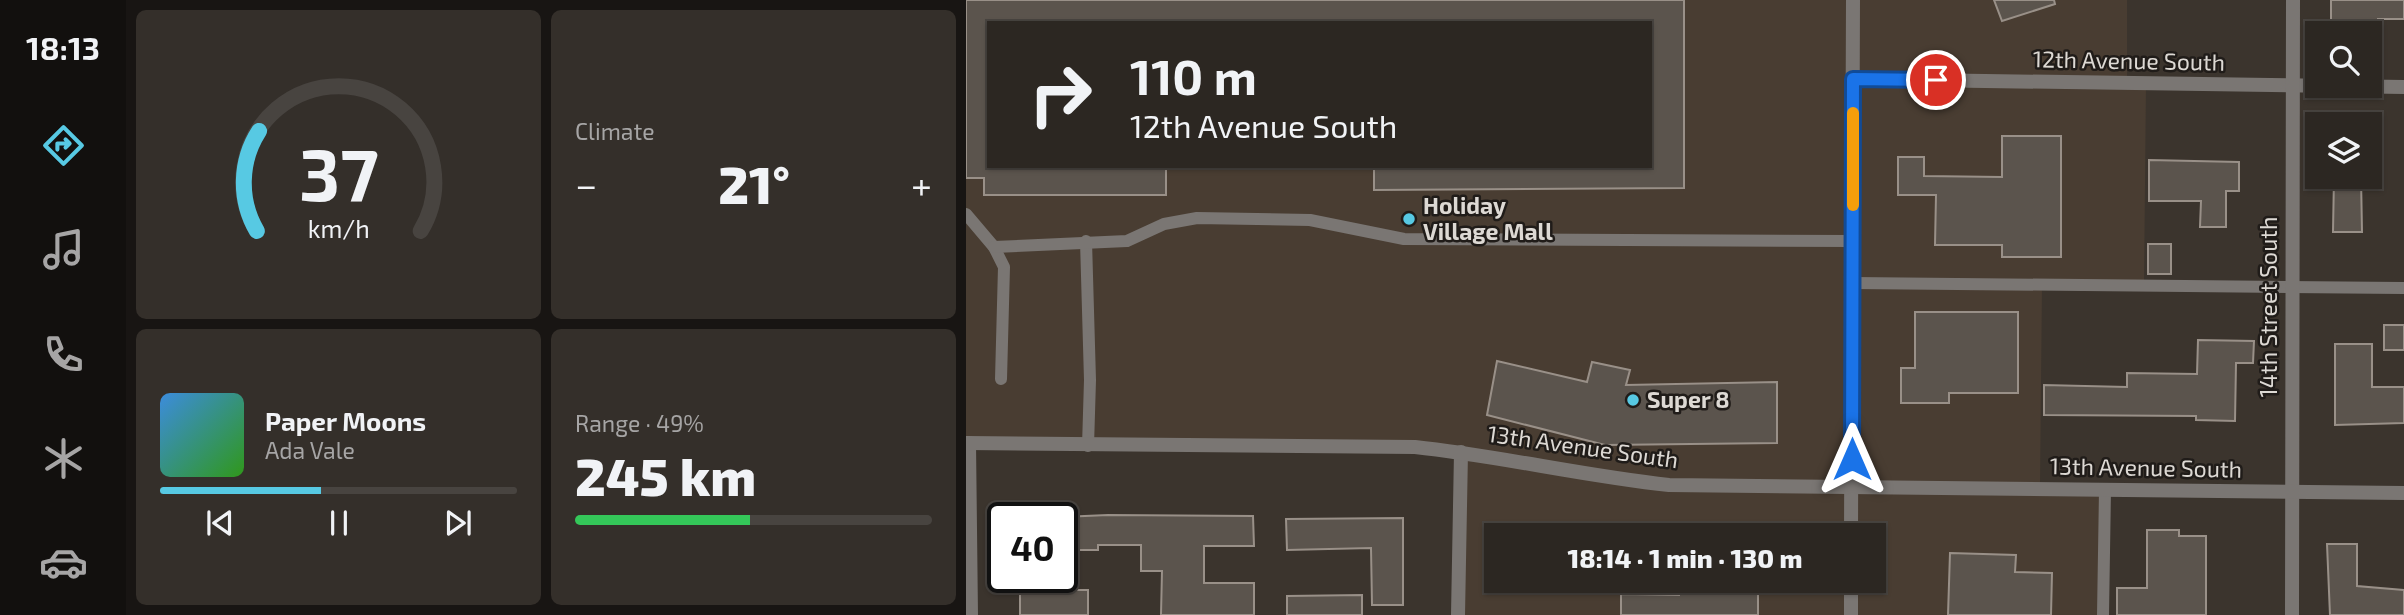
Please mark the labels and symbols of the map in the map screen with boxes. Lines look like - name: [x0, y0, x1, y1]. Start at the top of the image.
- street label: 12th Avenue South: [2033, 44, 2225, 76]
- pin: [1906, 50, 1966, 110]
- place label: Holiday Village Mall: [1423, 191, 1553, 245]
- marker: Holiday Village Mall: [1401, 211, 1417, 227]
- street label: 14th Street South: [2254, 217, 2282, 397]
- place label: Super 8: [1647, 385, 1730, 413]
- marker: Super 8: [1625, 392, 1641, 408]
- street label: 13th Avenue South: [1486, 419, 1680, 473]
- position arrow: [1815, 422, 1889, 496]
- street label: 13th Avenue South: [2050, 451, 2242, 483]
- speed limit sign: 40: [987, 502, 1078, 593]

